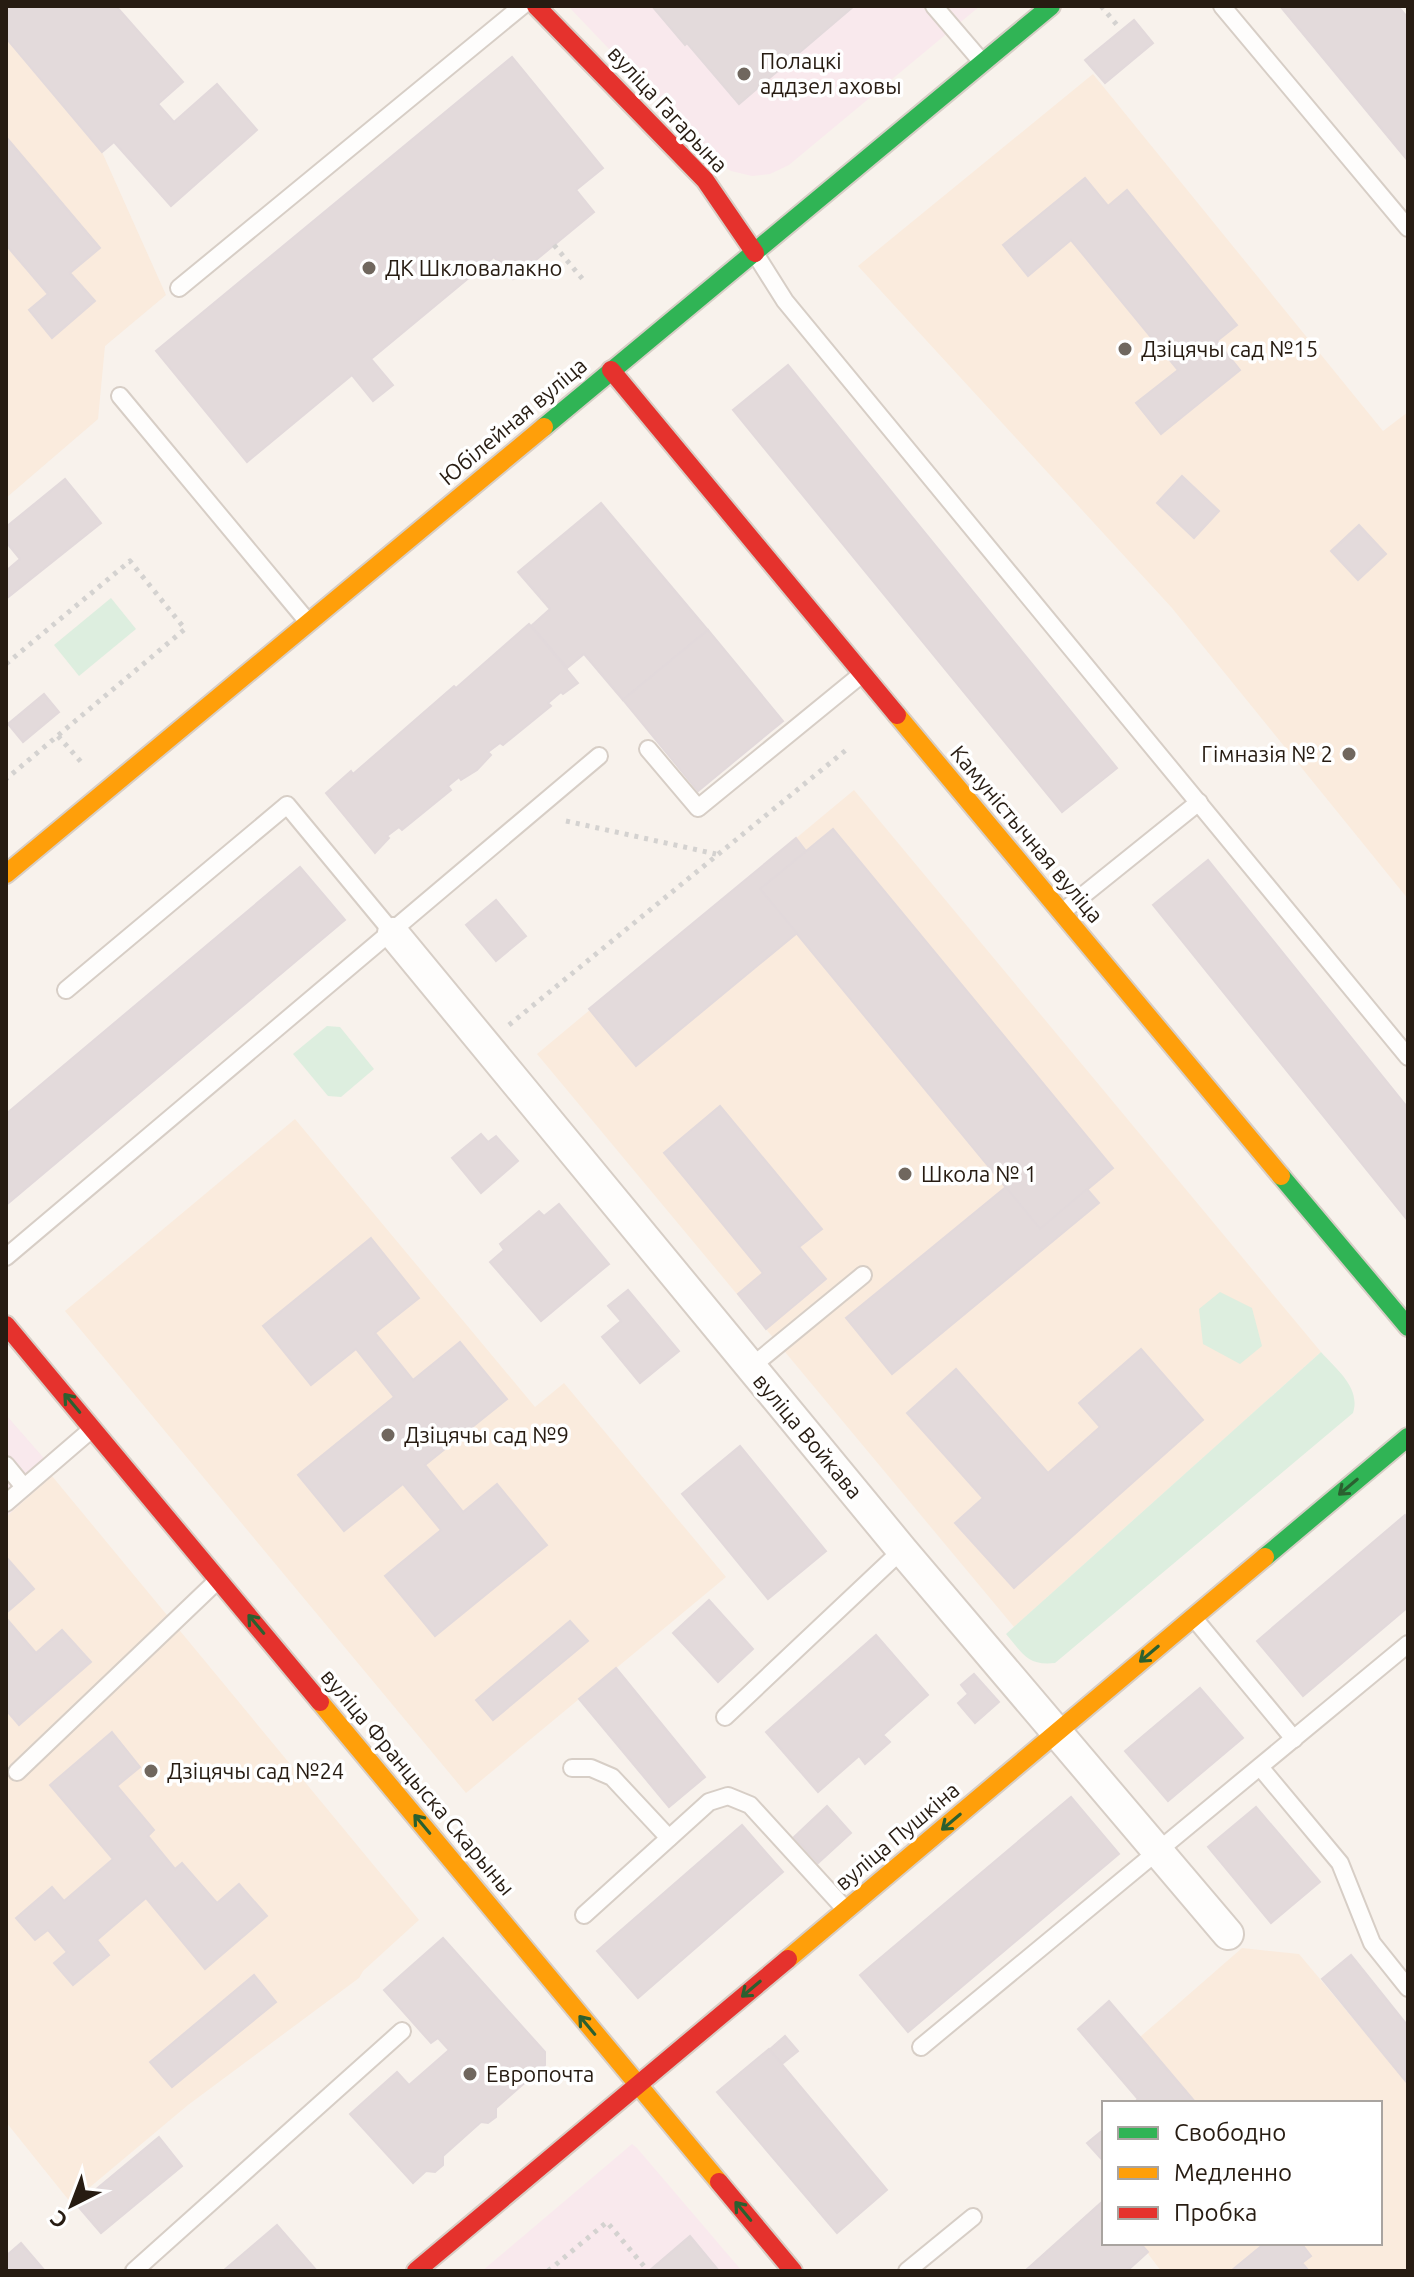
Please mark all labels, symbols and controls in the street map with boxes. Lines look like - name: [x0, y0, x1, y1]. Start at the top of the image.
- street label: вуліца Гагарына: [603, 40, 733, 177]
- place label: Полацкі аддзел аховы: [760, 48, 902, 98]
- marker: Полацкі аддзел аховы: [735, 65, 753, 83]
- place label: ДК Шкловалакно: [385, 255, 562, 280]
- marker: ДК Шкловалакно: [360, 259, 378, 277]
- place label: Дзіцячы сад №15: [1141, 336, 1318, 361]
- marker: Дзіцячы сад №15: [1116, 340, 1134, 358]
- street label: Юбілейная вуліца: [434, 352, 591, 489]
- street label: Камуністычная вуліца: [946, 740, 1109, 927]
- place label: Гімназія № 2: [1201, 741, 1333, 766]
- marker: Гімназія № 2: [1340, 745, 1358, 763]
- place label: Школа № 1: [921, 1161, 1037, 1186]
- marker: Школа № 1: [896, 1165, 914, 1183]
- street label: вуліца Войкава: [749, 1368, 868, 1503]
- one-way arrow: [63, 1393, 81, 1413]
- place label: Дзіцячы сад №9: [404, 1422, 569, 1447]
- marker: Дзіцячы сад №9: [379, 1426, 397, 1444]
- one-way arrow: [1338, 1478, 1359, 1496]
- one-way arrow: [247, 1614, 265, 1634]
- one-way arrow: [1139, 1645, 1160, 1663]
- street label: вуліца Францыска Скарыны: [316, 1664, 520, 1900]
- place label: Дзіцячы сад №24: [167, 1758, 344, 1783]
- marker: Дзіцячы сад №24: [142, 1762, 160, 1780]
- street label: вуліца Пушкіна: [830, 1776, 964, 1895]
- one-way arrow: [941, 1813, 961, 1831]
- one-way arrow: [413, 1814, 431, 1835]
- one-way arrow: [742, 1980, 762, 1998]
- one-way arrow: [578, 2015, 596, 2036]
- place label: Европочта: [486, 2061, 594, 2086]
- marker: Европочта: [461, 2065, 479, 2083]
- legend: [1102, 2101, 1382, 2245]
- text: Свободно: [1174, 2119, 1286, 2146]
- text: Медленно: [1174, 2159, 1292, 2186]
- north arrow: [32, 2165, 112, 2245]
- text: Пробка: [1174, 2199, 1257, 2226]
- one-way arrow: [734, 2201, 752, 2222]
- text: С: [45, 2206, 72, 2234]

